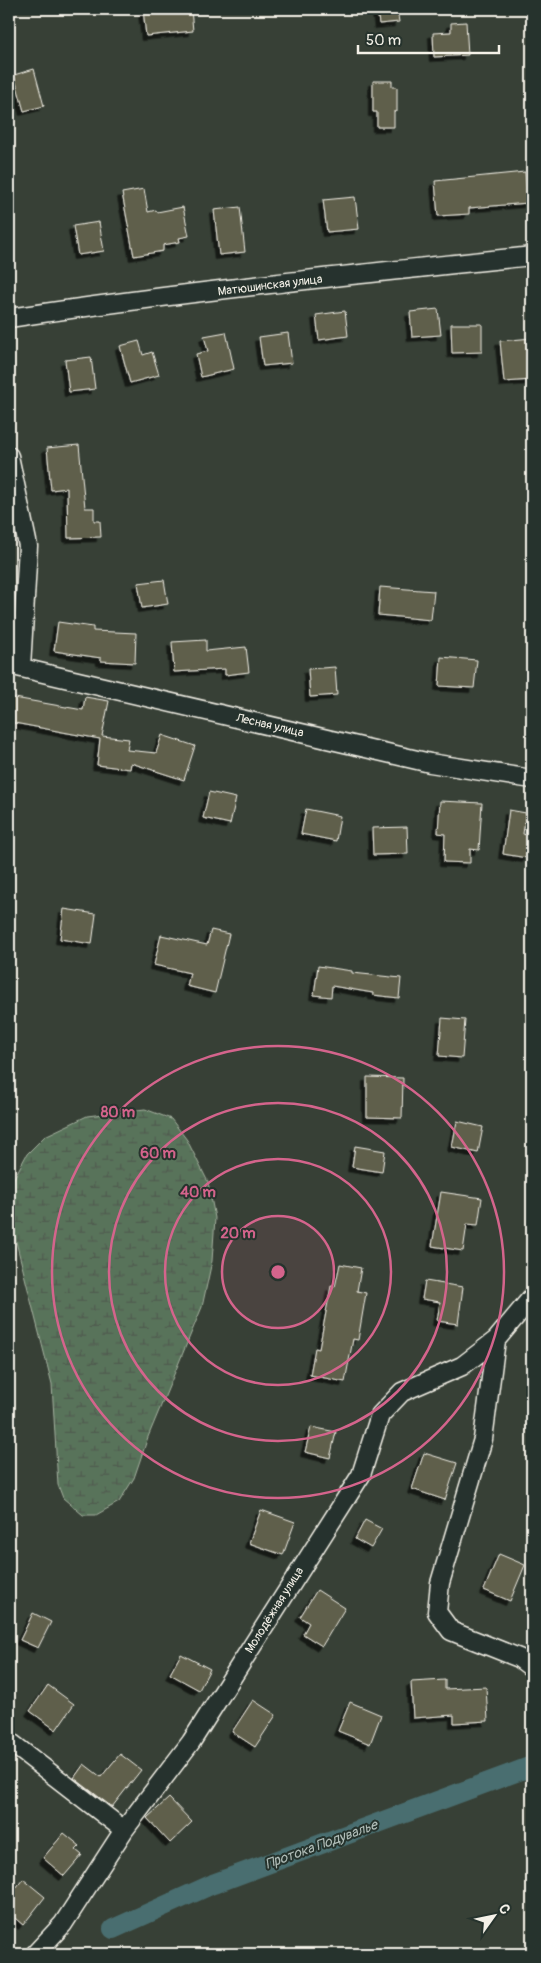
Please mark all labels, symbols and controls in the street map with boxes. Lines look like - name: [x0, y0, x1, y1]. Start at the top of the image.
- scale bar: [358, 22, 500, 54]
- text: 50 m: [366, 31, 401, 50]
- street label: Матюшинская улица: [217, 272, 324, 299]
- street label: Лесная улица: [234, 710, 306, 741]
- text: 80 m: [101, 1103, 135, 1122]
- text: 60 m: [140, 1144, 176, 1163]
- text: 40 m: [180, 1183, 216, 1202]
- text: 20 m: [220, 1224, 256, 1243]
- centre of rings: [269, 1263, 287, 1281]
- street label: Молодёжная улица: [242, 1564, 307, 1656]
- water label: Протока Подувалье: [263, 1816, 382, 1873]
- north arrow: [468, 1890, 518, 1940]
- text: С: [495, 1901, 514, 1918]

